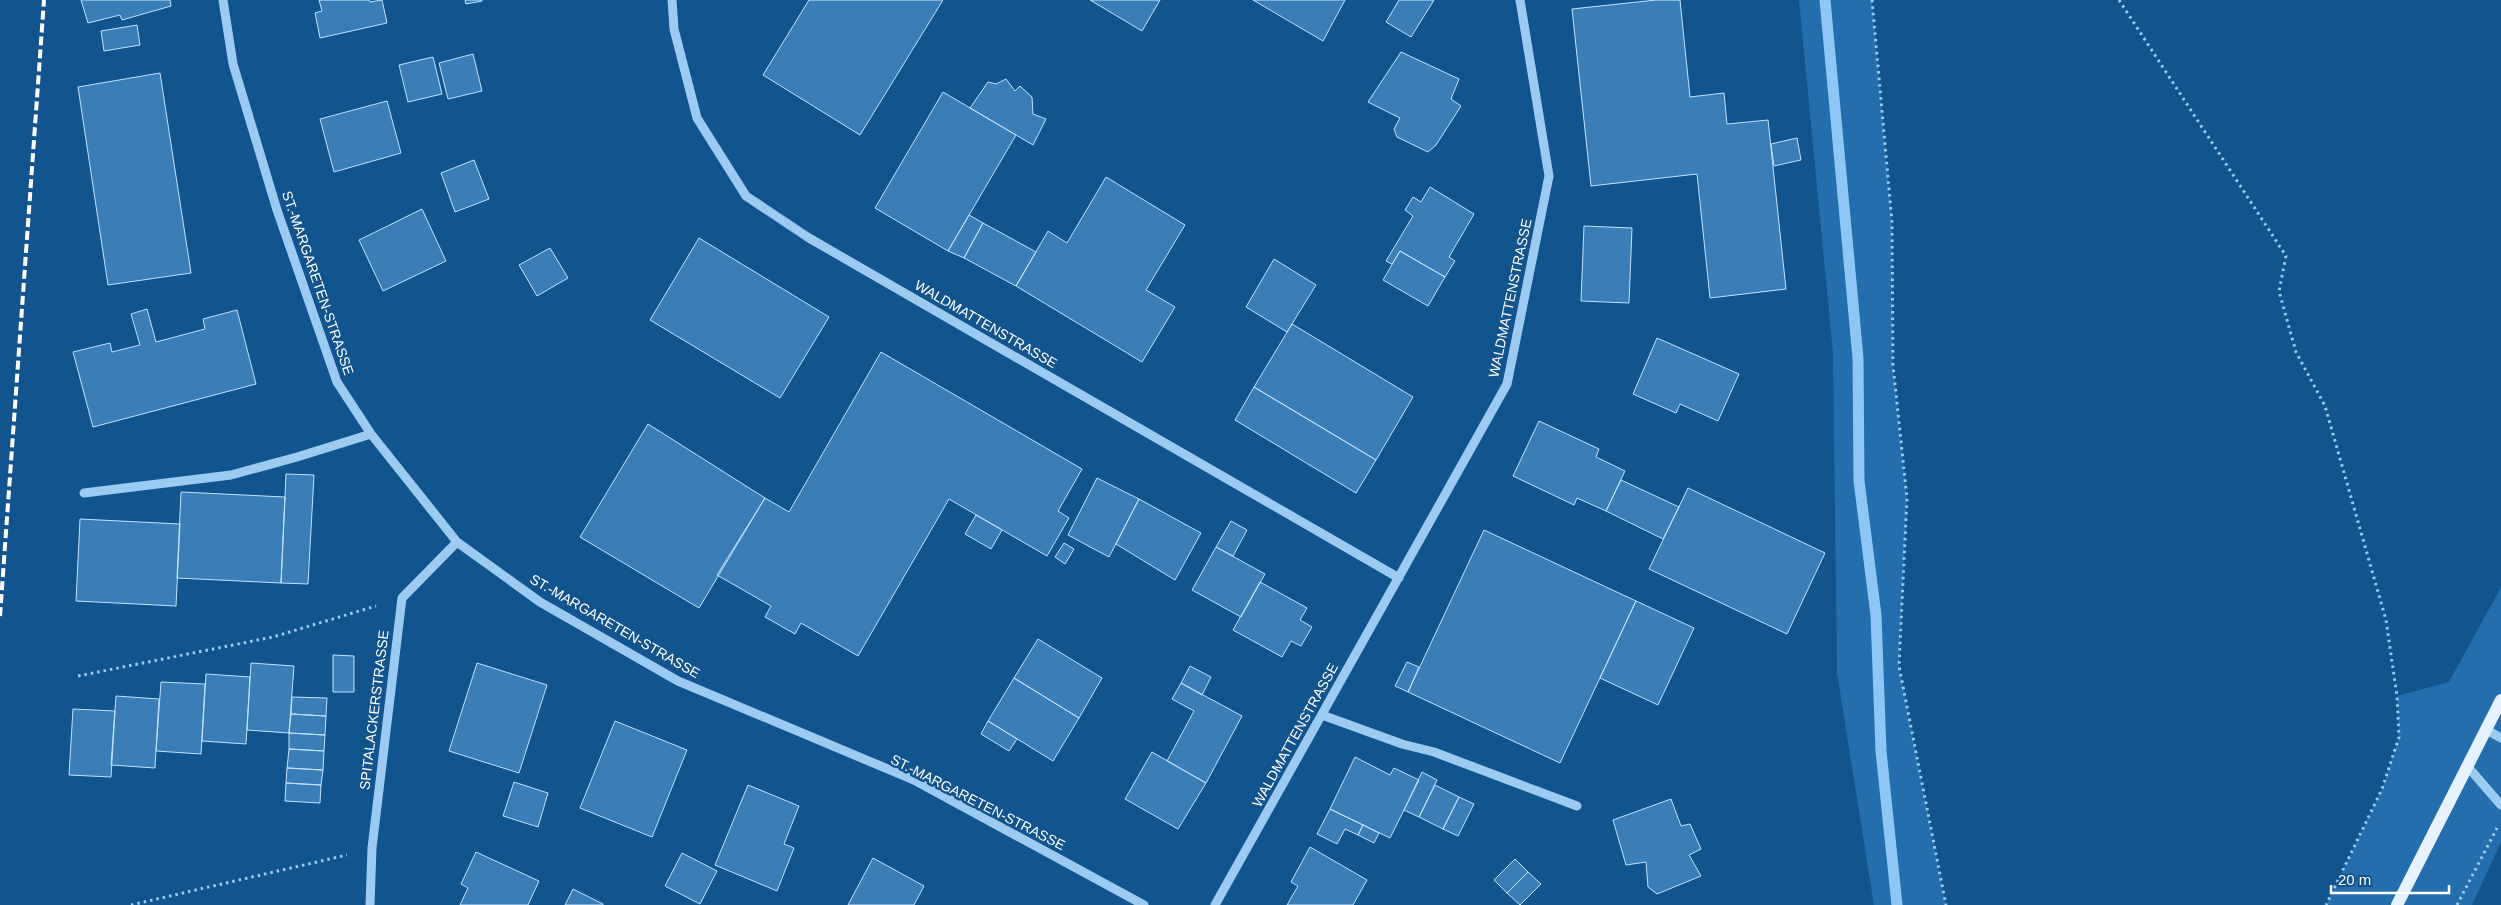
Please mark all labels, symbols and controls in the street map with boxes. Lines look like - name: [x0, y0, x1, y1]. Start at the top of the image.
- street label: ST.-MARGARETEN-STRASSE: [279, 189, 357, 377]
- street label: WALDMATTENSTRASSE: [1485, 217, 1535, 379]
- street label: WALDMATTENSTRASSE: [912, 277, 1060, 371]
- street label: ST.-MARGARETEN-STRASSE: [527, 571, 703, 681]
- street label: SPITALACKERSTRASSE: [356, 629, 392, 791]
- street label: WALDMATTENSTRASSE: [1249, 660, 1341, 810]
- street label: ST.-MARGARETEN-STRASSE: [888, 751, 1068, 853]
- scale bar: [2331, 862, 2448, 894]
- text: 20 m: [2338, 871, 2371, 888]

